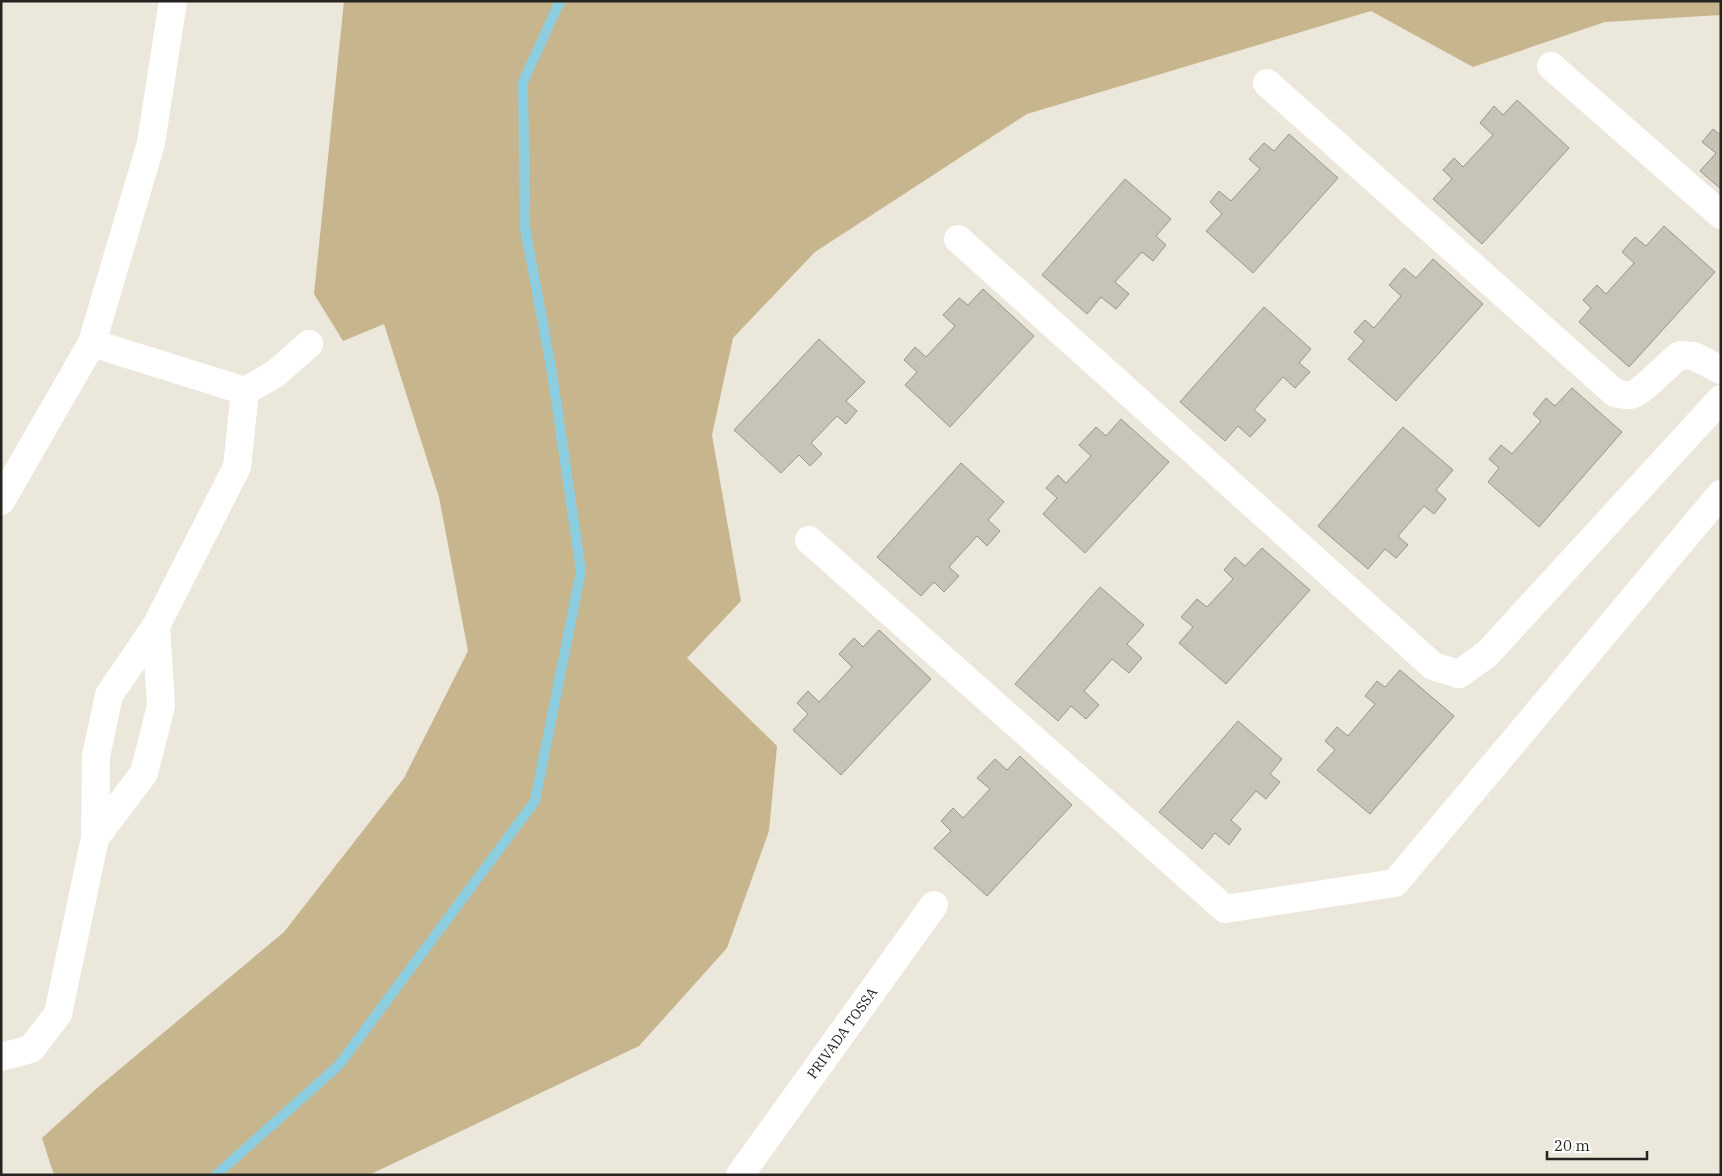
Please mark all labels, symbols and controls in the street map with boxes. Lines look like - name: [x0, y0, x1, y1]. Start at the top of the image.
- street label: PRIVADA TOSSA: [803, 984, 881, 1082]
- scale bar: [1547, 1128, 1647, 1160]
- text: 20 m: [1554, 1136, 1590, 1155]

